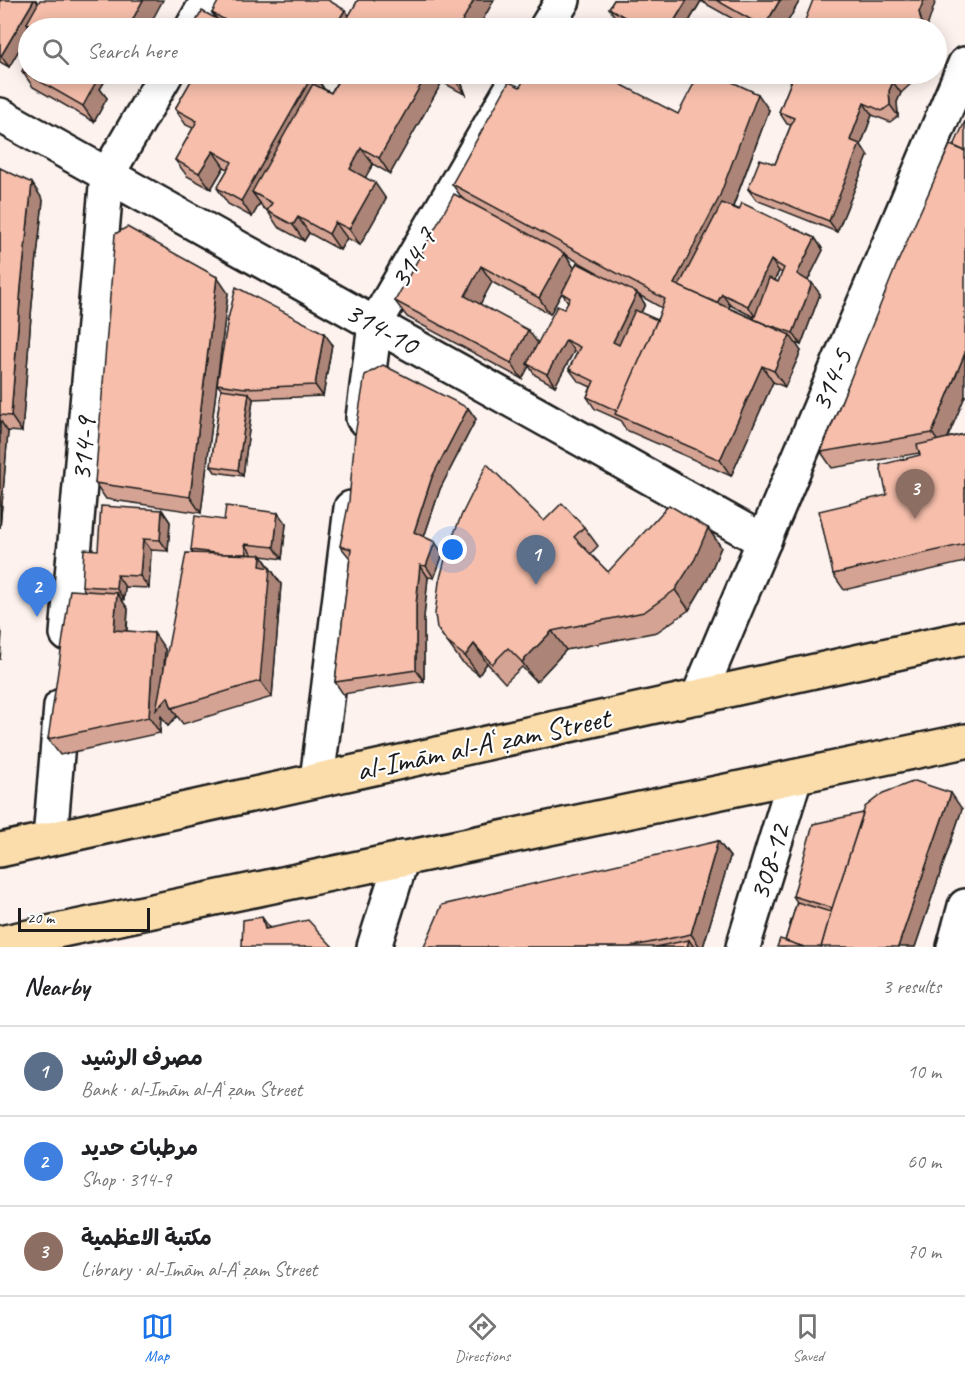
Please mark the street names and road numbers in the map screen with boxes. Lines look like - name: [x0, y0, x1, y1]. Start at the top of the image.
- street label: 314-7: [381, 220, 446, 295]
- street label: 314-10: [339, 293, 427, 365]
- street label: 314-5: [801, 342, 862, 417]
- street label: 314-9: [61, 413, 105, 482]
- street label: al-Imām al-Aʿẓam Street: [353, 698, 616, 789]
- street label: 308-12: [740, 817, 799, 905]

